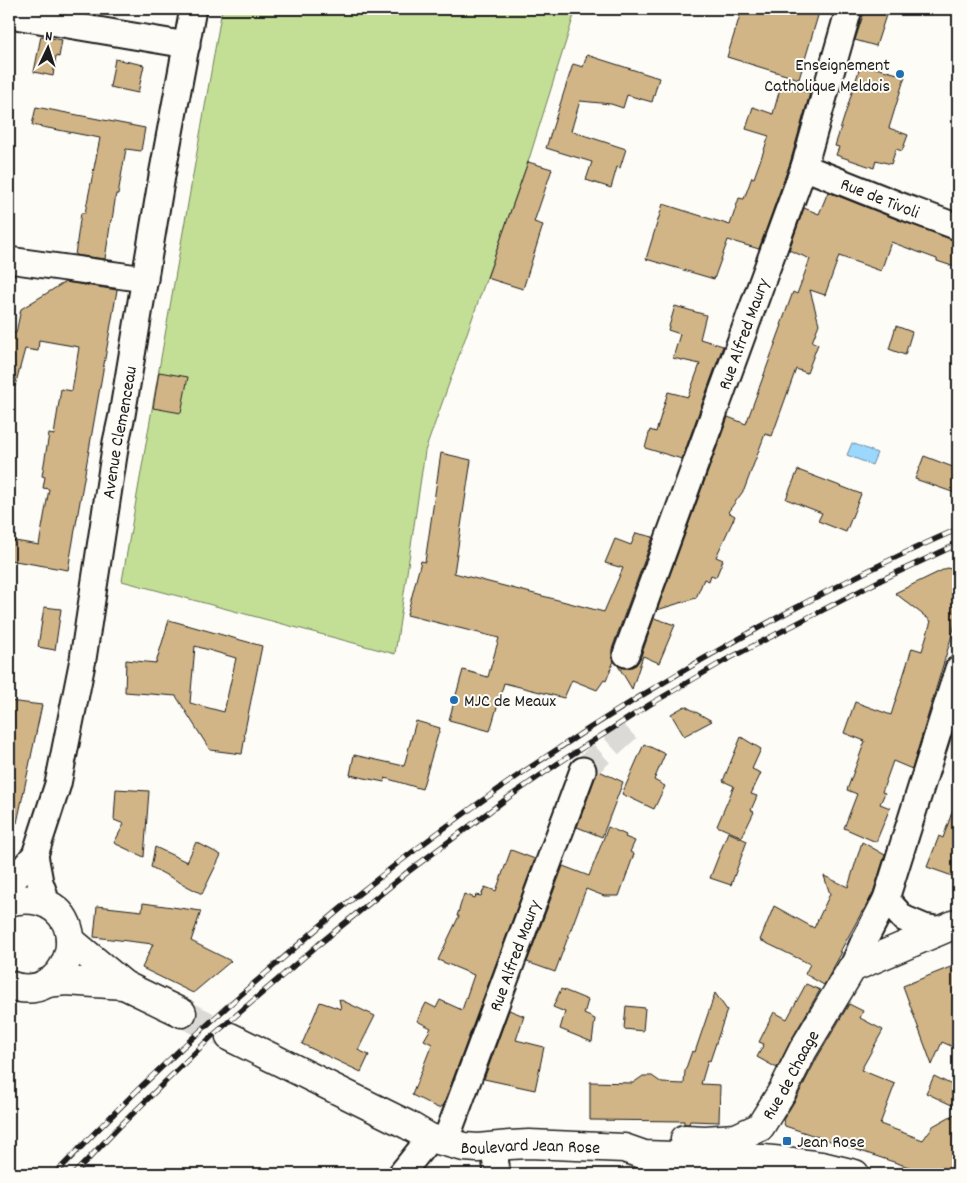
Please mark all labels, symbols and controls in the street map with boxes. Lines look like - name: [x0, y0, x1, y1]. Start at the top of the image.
- north arrow: [22, 22, 72, 72]
- text: N: [45, 27, 53, 47]
- place label: Enseignement Catholique Meldois: [764, 54, 890, 100]
- marker: Enseignement Catholique Meldois: [894, 68, 906, 80]
- street label: Rue de Tivoli: [836, 173, 922, 227]
- street label: Rue Alfred Maury: [714, 275, 777, 394]
- street label: Avenue Clemenceau: [98, 364, 145, 501]
- place label: MJC de Meaux: [464, 690, 556, 715]
- marker: MJC de Meaux: [448, 694, 460, 706]
- street label: Rue Alfred Maury: [484, 896, 549, 1015]
- street label: Rue de Chaage: [757, 1026, 827, 1126]
- place label: Jean Rose: [797, 1131, 865, 1156]
- street label: Boulevard Jean Rose: [460, 1134, 601, 1163]
- marker: Jean Rose: [781, 1135, 793, 1147]

